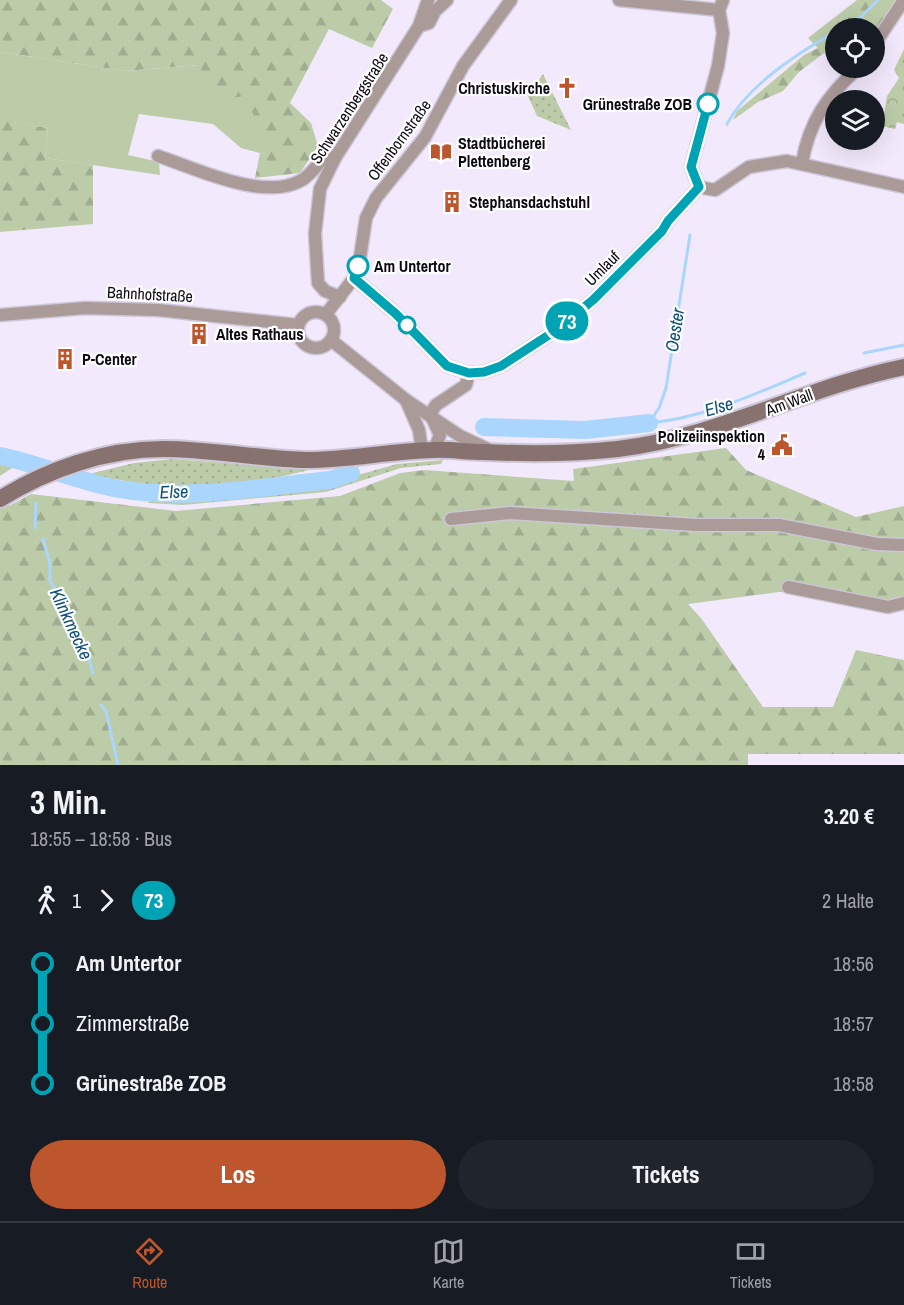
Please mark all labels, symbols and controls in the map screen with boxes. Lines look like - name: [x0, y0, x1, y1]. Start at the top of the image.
- map controls: [825, 18, 885, 150]
- button: locate: [825, 18, 885, 78]
- street label: Schwarzenbergstraße: [305, 48, 393, 168]
- church icon: Christuskirche: [555, 76, 579, 100]
- place label: Christuskirche: [458, 77, 550, 99]
- button: layers: [825, 90, 885, 150]
- place label: Grünestraße ZOB: [583, 93, 692, 115]
- marker: Grünestraße ZOB: [697, 93, 719, 115]
- street label: Offenbornstraße: [362, 95, 436, 185]
- place label: Stadtbücherei Plettenberg: [458, 132, 546, 172]
- library icon: Stadtbücherei Plettenberg: [429, 140, 453, 164]
- building icon: Stephansdachstuhl: [440, 190, 464, 214]
- place label: Stephansdachstuhl: [469, 191, 590, 213]
- street label: Umlauf: [580, 245, 625, 290]
- marker: Am Untertor: [347, 255, 369, 277]
- place label: Am Untertor: [374, 255, 451, 277]
- street label: Bahnhofstraße: [106, 281, 194, 307]
- line badge: 73: [540, 302, 594, 340]
- water label: Oester: [659, 305, 690, 354]
- text: 73: [557, 307, 577, 336]
- unlabelled marker: [398, 316, 416, 334]
- building icon: Altes Rathaus: [187, 322, 211, 346]
- place label: Altes Rathaus: [216, 323, 304, 345]
- building icon: P-Center: [53, 347, 77, 371]
- place label: P-Center: [82, 348, 138, 370]
- street label: Am Wall: [762, 383, 816, 421]
- water label: Else: [702, 391, 736, 422]
- place label: Polizeiinspektion 4: [658, 425, 766, 465]
- public building icon: Polizeiinspektion 4: [770, 433, 794, 457]
- water label: Else: [159, 479, 189, 504]
- water label: Klinkmecke: [44, 584, 99, 664]
- text: 3 Min.: [30, 780, 107, 824]
- text: 3.20 €: [824, 801, 874, 831]
- text: 18:55 – 18:58 · Bus: [30, 825, 172, 852]
- icon: walk: [30, 884, 63, 917]
- icon: forward: [90, 884, 123, 917]
- text: 73: [144, 886, 163, 915]
- text: 1: [72, 887, 81, 914]
- text: 2 Halte: [822, 887, 874, 914]
- text: Am Untertor: [76, 948, 181, 978]
- text: 18:56: [833, 950, 874, 977]
- text: Zimmerstraße: [76, 1008, 189, 1038]
- text: 18:57: [833, 1010, 874, 1037]
- text: Grünestraße ZOB: [76, 1068, 226, 1098]
- text: 18:58: [833, 1070, 874, 1097]
- button: Los: [30, 1140, 446, 1209]
- button: Tickets: [458, 1140, 874, 1209]
- tab: Route: [132, 1235, 167, 1293]
- tab: Karte: [432, 1235, 465, 1293]
- tab: Tickets: [730, 1235, 772, 1293]

